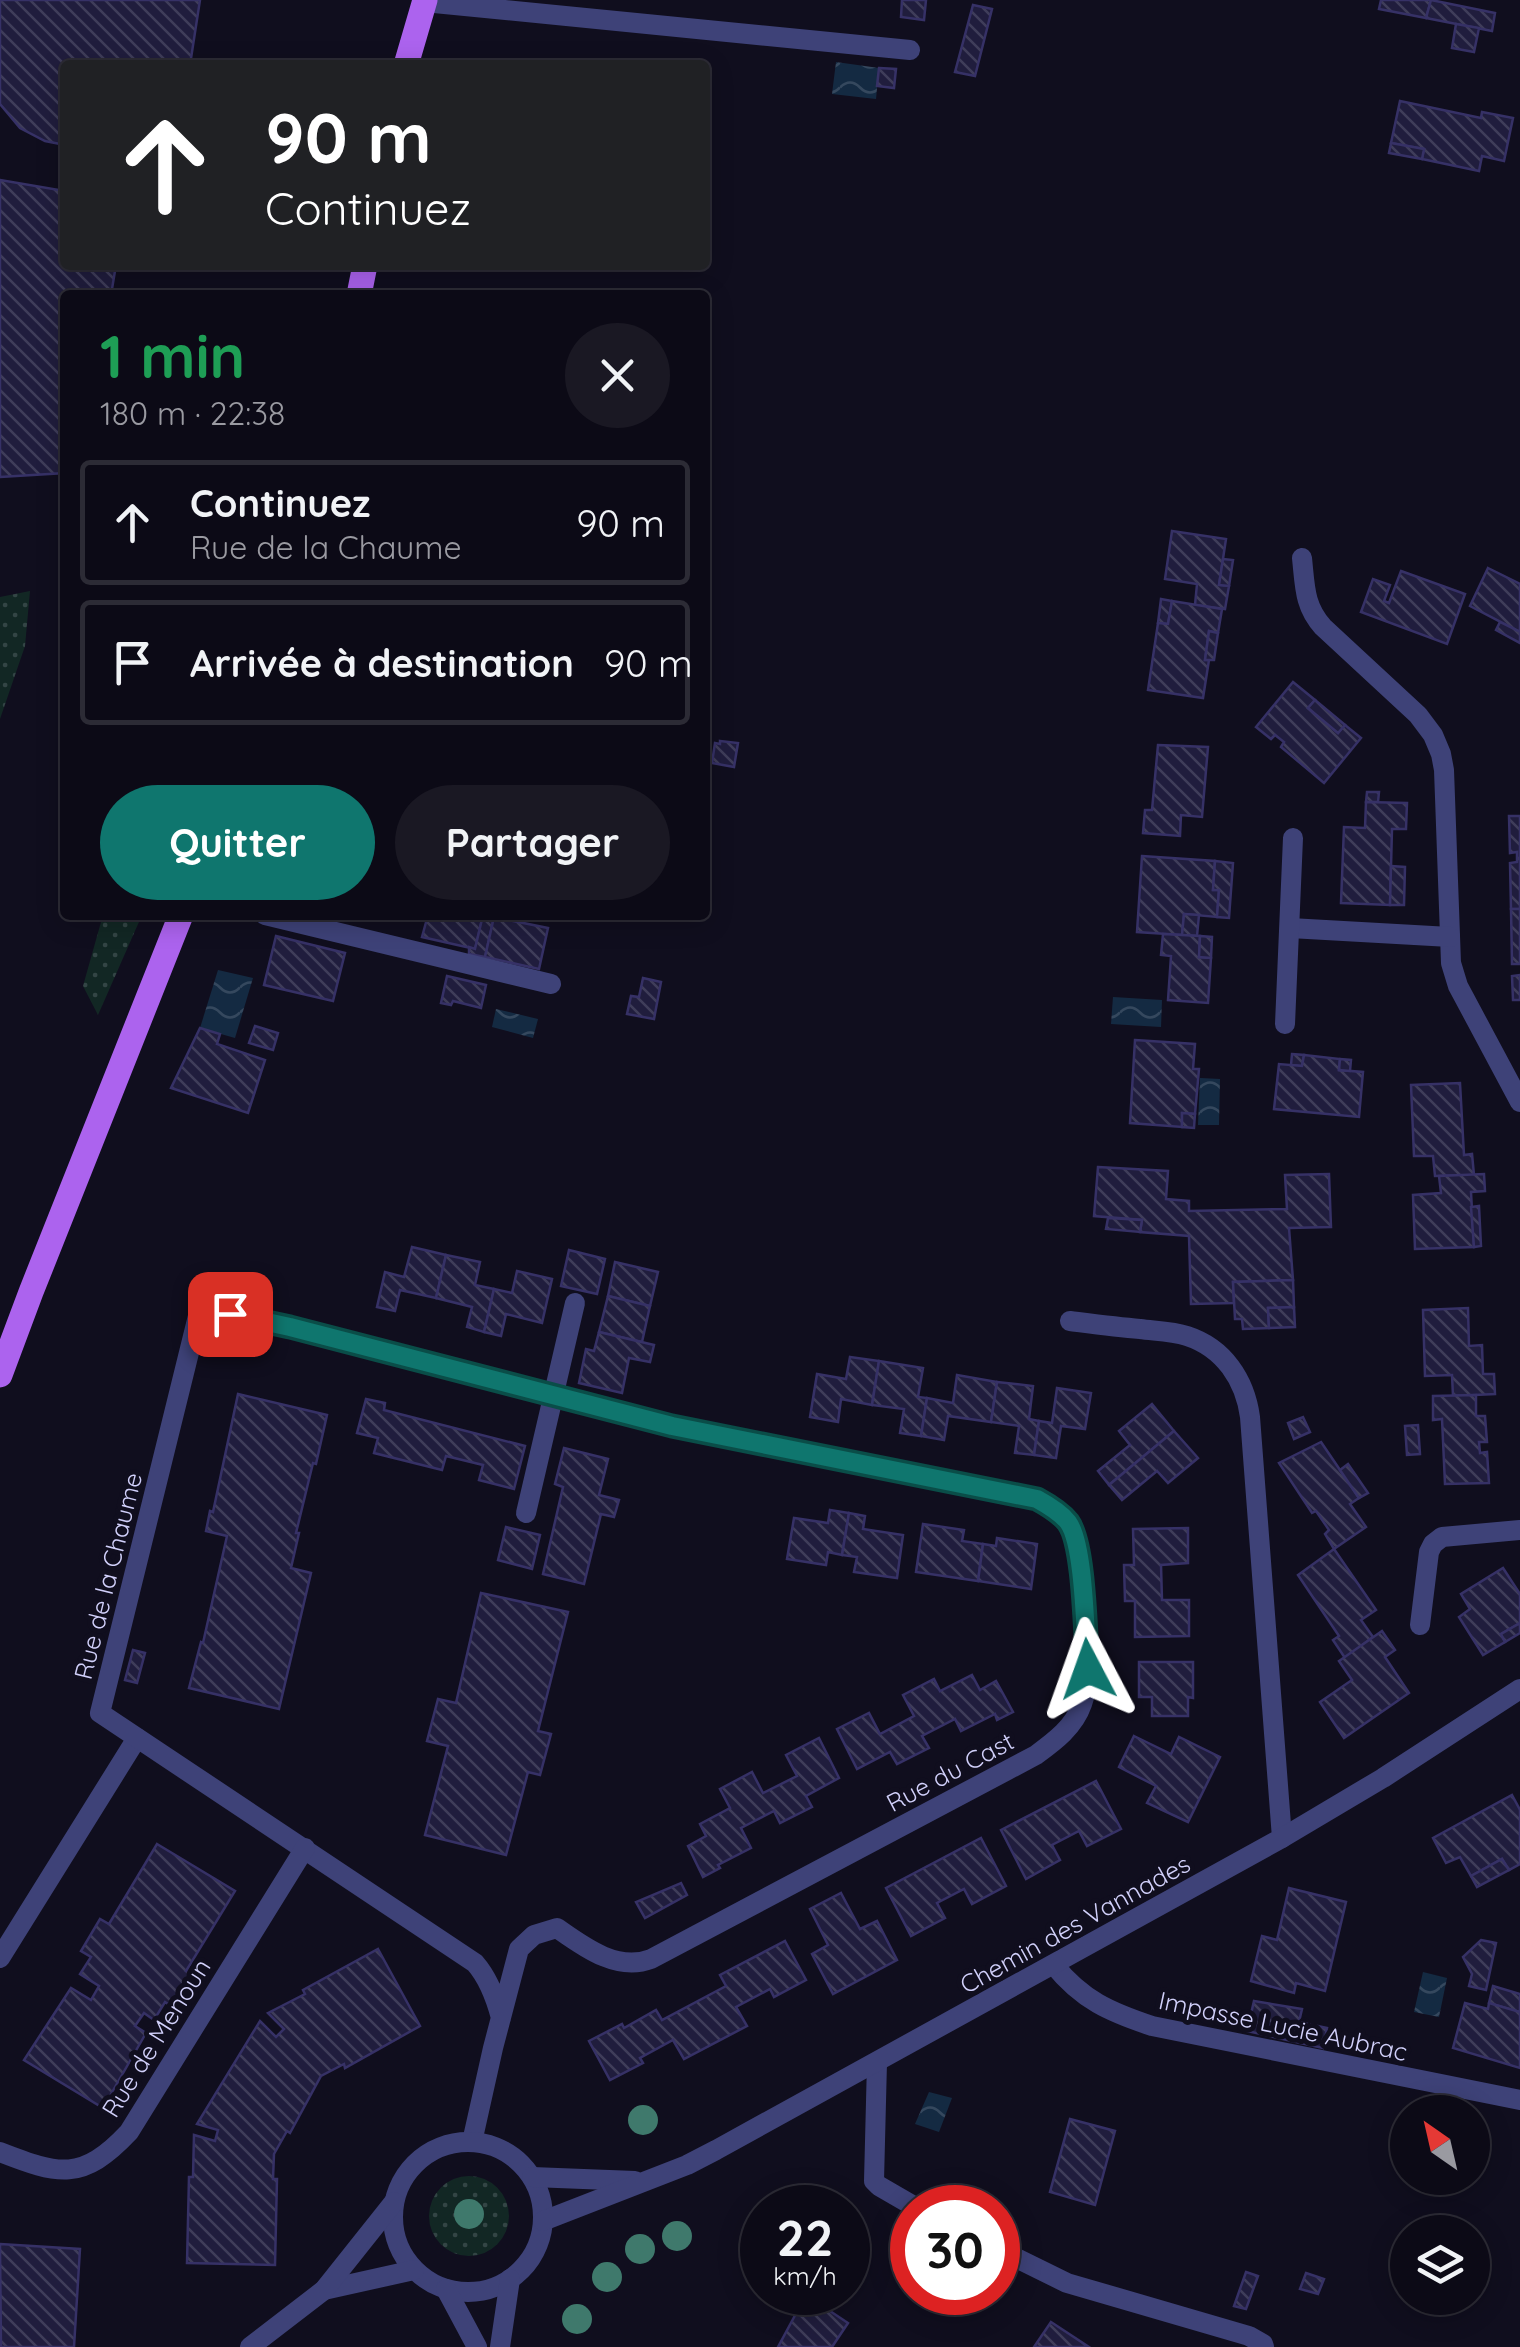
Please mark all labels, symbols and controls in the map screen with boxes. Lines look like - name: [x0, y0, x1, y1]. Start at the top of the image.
- text: 90 m: [265, 93, 432, 181]
- icon: ahead: [100, 100, 230, 230]
- text: Continuez: [265, 180, 471, 236]
- text: 1 min: [100, 318, 245, 393]
- button: close: [565, 323, 670, 428]
- text: 180 m · 22:38: [100, 393, 285, 433]
- text: Continuez: [190, 479, 370, 527]
- icon: ahead: [105, 495, 160, 550]
- text: 90 m: [576, 499, 665, 547]
- text: Rue de la Chaume: [190, 527, 461, 567]
- icon: arrive: [105, 635, 160, 690]
- text: Arrivée à destination: [190, 639, 574, 687]
- text: 90 m: [604, 639, 693, 687]
- button: Quitter: [100, 785, 375, 900]
- button: Partager: [395, 785, 670, 900]
- pin: [188, 1272, 273, 1357]
- icon: arrive: [203, 1287, 258, 1342]
- street label: Rue de la Chaume: [67, 1469, 148, 1683]
- position arrow: [1036, 1617, 1140, 1721]
- street label: Rue du Cast: [881, 1725, 1019, 1818]
- street label: Chemin des Vannades: [954, 1847, 1195, 2000]
- street label: Rue de Menoun: [95, 1953, 217, 2123]
- street label: Impasse Lucie Aubrac: [1156, 1984, 1410, 2067]
- north arrow: [1390, 2095, 1490, 2195]
- map controls: [1390, 2095, 1490, 2315]
- speed limit sign: 30: [890, 2185, 1020, 2315]
- text: 22: [777, 2206, 833, 2269]
- button: layers: [1390, 2215, 1490, 2315]
- text: km/h: [773, 2260, 837, 2291]

